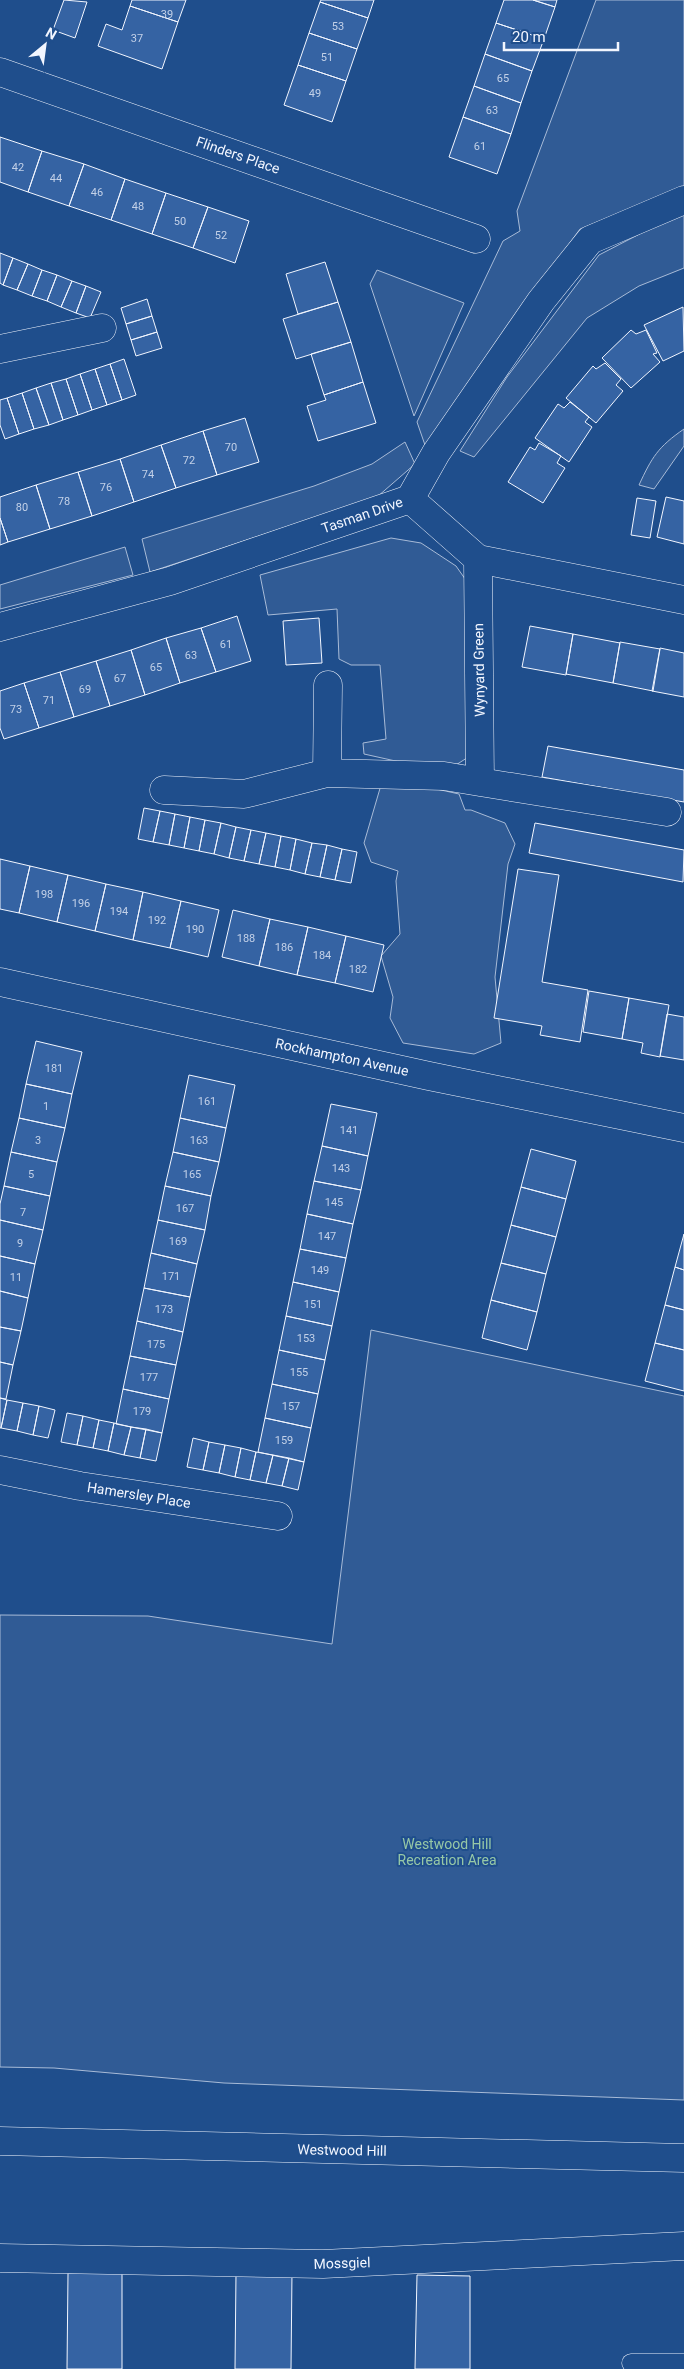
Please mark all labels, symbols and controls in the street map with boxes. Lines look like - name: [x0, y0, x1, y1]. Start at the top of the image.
- house number: 39: [161, 8, 173, 21]
- north arrow: [20, 20, 70, 70]
- house number: 53: [332, 20, 344, 33]
- scale bar: [504, 20, 618, 52]
- text: N: [43, 24, 60, 43]
- text: 20 m: [512, 28, 546, 46]
- house number: 37: [131, 32, 143, 45]
- house number: 51: [321, 51, 333, 64]
- house number: 65: [497, 72, 509, 85]
- house number: 49: [309, 87, 321, 100]
- house number: 63: [486, 104, 498, 117]
- street label: Flinders Place: [194, 133, 282, 177]
- house number: 61: [474, 140, 486, 153]
- house number: 42: [12, 161, 24, 174]
- house number: 44: [50, 172, 62, 185]
- house number: 46: [91, 186, 103, 199]
- house number: 48: [132, 200, 144, 213]
- house number: 50: [174, 215, 186, 228]
- house number: 52: [215, 229, 227, 242]
- house number: 70: [225, 441, 237, 454]
- house number: 72: [183, 454, 195, 467]
- house number: 74: [142, 468, 154, 481]
- house number: 76: [100, 481, 112, 494]
- street label: Tasman Drive: [319, 494, 405, 536]
- house number: 78: [58, 495, 70, 508]
- house number: 80: [16, 501, 28, 514]
- street label: Wynyard Green: [470, 623, 488, 717]
- house number: 61: [220, 638, 232, 651]
- house number: 63: [185, 649, 197, 662]
- house number: 65: [150, 661, 162, 674]
- house number: 67: [114, 672, 126, 685]
- house number: 69: [79, 683, 91, 696]
- house number: 71: [43, 694, 55, 707]
- house number: 73: [10, 703, 22, 716]
- house number: 198: [35, 888, 53, 901]
- house number: 196: [72, 897, 90, 910]
- house number: 194: [110, 905, 128, 918]
- house number: 192: [148, 914, 166, 927]
- house number: 190: [186, 923, 204, 936]
- house number: 188: [237, 932, 255, 945]
- house number: 186: [275, 941, 293, 954]
- house number: 184: [313, 949, 331, 962]
- house number: 182: [349, 963, 367, 976]
- street label: Rockhampton Avenue: [274, 1035, 410, 1079]
- house number: 181: [45, 1062, 63, 1075]
- house number: 161: [198, 1095, 216, 1108]
- house number: 1: [43, 1100, 49, 1113]
- house number: 141: [340, 1124, 358, 1137]
- house number: 3: [35, 1134, 41, 1147]
- house number: 163: [190, 1134, 208, 1147]
- house number: 143: [332, 1162, 350, 1175]
- house number: 5: [28, 1168, 34, 1181]
- house number: 165: [183, 1168, 201, 1181]
- house number: 145: [325, 1196, 343, 1209]
- house number: 167: [176, 1202, 194, 1215]
- house number: 7: [20, 1206, 26, 1219]
- house number: 147: [318, 1230, 336, 1243]
- house number: 169: [169, 1235, 187, 1248]
- house number: 9: [17, 1237, 23, 1250]
- house number: 149: [311, 1264, 329, 1277]
- house number: 171: [162, 1270, 180, 1283]
- house number: 11: [10, 1271, 22, 1284]
- house number: 151: [304, 1298, 322, 1311]
- house number: 173: [155, 1303, 173, 1316]
- house number: 153: [297, 1332, 315, 1345]
- house number: 175: [147, 1338, 165, 1351]
- house number: 155: [290, 1366, 308, 1379]
- house number: 177: [140, 1371, 158, 1384]
- house number: 157: [282, 1400, 300, 1413]
- house number: 179: [133, 1405, 151, 1418]
- house number: 159: [275, 1434, 293, 1447]
- street label: Hamersley Place: [86, 1479, 192, 1511]
- park label: Westwood Hill Recreation Area: [398, 1836, 497, 1868]
- street label: Westwood Hill: [297, 2141, 387, 2159]
- street label: Mossgiel: [313, 2254, 371, 2272]

